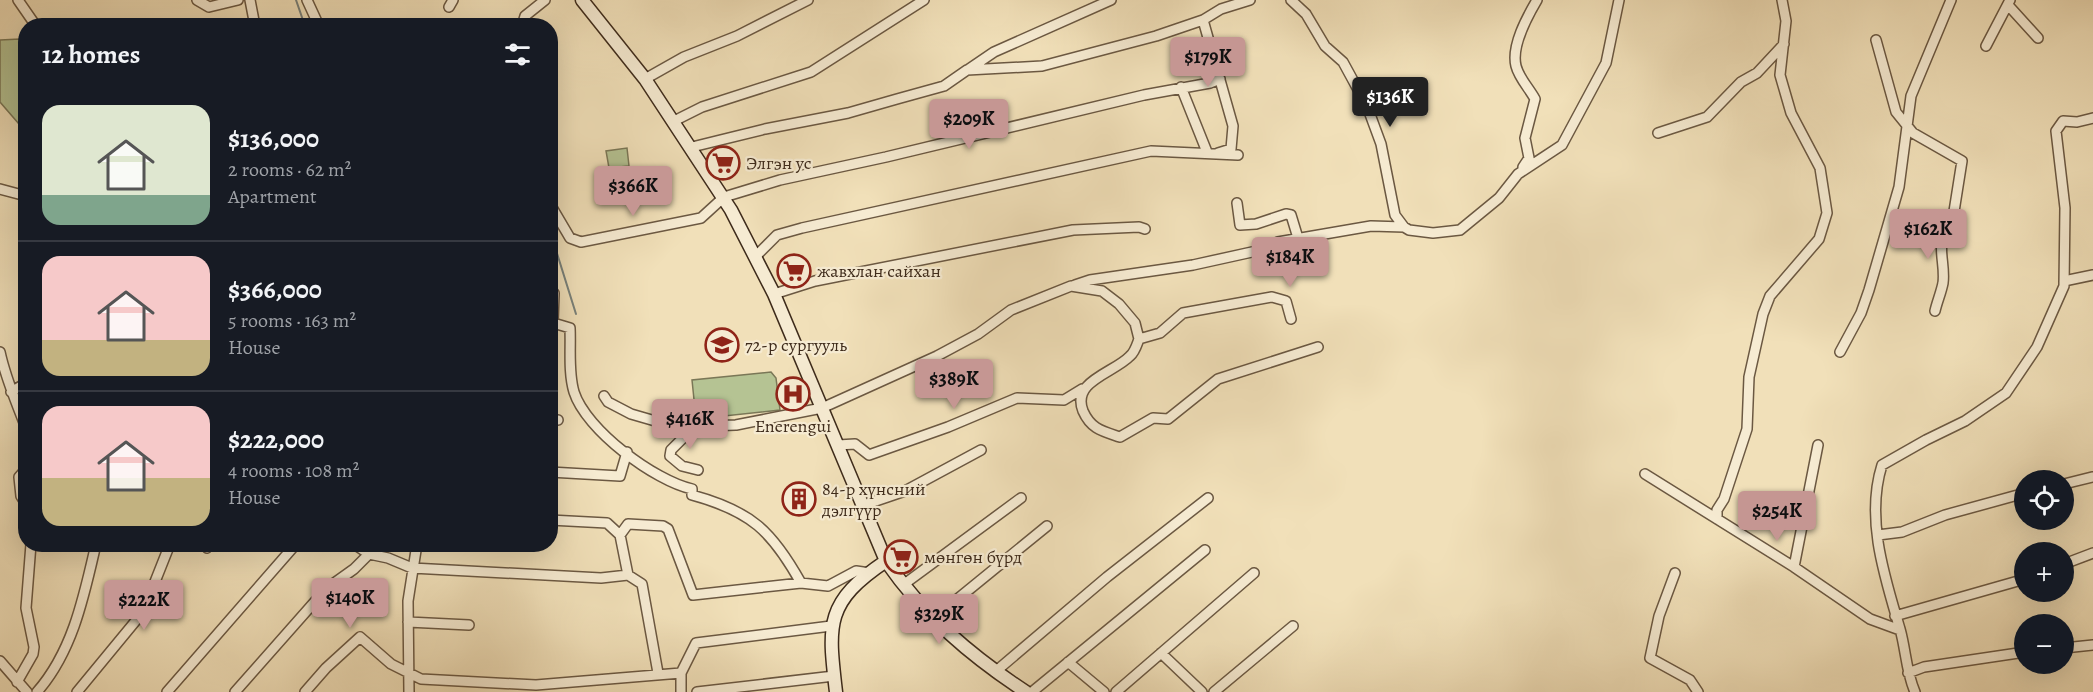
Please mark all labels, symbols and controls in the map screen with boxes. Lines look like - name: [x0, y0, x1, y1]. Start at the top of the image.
- text: 12 homes: [42, 37, 140, 72]
- pin: $179K: [1166, 37, 1250, 88]
- icon: filters: [501, 38, 534, 71]
- text: $179K: [1184, 43, 1232, 70]
- pin: $136K: [1348, 77, 1432, 128]
- text: $136K: [1366, 83, 1414, 110]
- pin: $209K: [927, 99, 1011, 150]
- text: $209K: [943, 105, 995, 132]
- text: $136,000: [228, 121, 319, 156]
- icon: home: [90, 129, 162, 201]
- supermarket icon: Элгэн ус: [705, 145, 741, 181]
- place label: Элгэн ус: [746, 151, 812, 175]
- text: 2 rooms · 62 m²: [228, 156, 351, 183]
- pin: $366K: [591, 166, 675, 217]
- text: $366K: [608, 172, 658, 199]
- text: Apartment: [228, 183, 317, 210]
- pin: $162K: [1886, 209, 1970, 260]
- text: $162K: [1904, 215, 1952, 242]
- pin: $184K: [1248, 237, 1332, 288]
- text: $184K: [1266, 243, 1314, 270]
- supermarket icon: жавхлан сайхан: [776, 253, 812, 289]
- place label: жавхлан сайхан: [817, 259, 941, 283]
- text: $366,000: [228, 272, 322, 307]
- icon: home: [90, 280, 162, 352]
- text: 5 rooms · 163 m²: [228, 307, 356, 334]
- school or university icon: 72-р сургууль: [704, 327, 740, 363]
- place label: 72-р сургууль: [745, 333, 847, 357]
- text: House: [228, 334, 280, 361]
- pin: $389K: [912, 359, 996, 410]
- text: $389K: [929, 365, 979, 392]
- hospital icon: Enerengui: [775, 376, 811, 412]
- pin: $416K: [648, 399, 732, 450]
- text: $416K: [666, 405, 714, 432]
- place label: Enerengui: [755, 414, 831, 438]
- text: $222,000: [228, 422, 324, 457]
- icon: home: [90, 430, 162, 502]
- text: 4 rooms · 108 m²: [228, 457, 359, 484]
- map controls: [2014, 470, 2074, 674]
- button: locate: [2014, 470, 2074, 530]
- place label: 84-р хүнсний дэлгүүр: [821, 477, 926, 522]
- building icon: 84-р хүнсний дэлгүүр: [781, 481, 817, 517]
- text: House: [228, 484, 280, 511]
- pin: $254K: [1735, 491, 1819, 542]
- text: $254K: [1752, 497, 1802, 524]
- supermarket icon: мөнгөн бүрд: [883, 539, 919, 575]
- button: +: [2014, 542, 2074, 602]
- place label: мөнгөн бүрд: [924, 545, 1022, 569]
- pin: $140K: [308, 578, 392, 629]
- pin: $222K: [102, 580, 186, 631]
- text: $140K: [325, 584, 375, 611]
- text: $222K: [118, 586, 170, 613]
- pin: $329K: [897, 594, 981, 645]
- text: $329K: [914, 600, 964, 627]
- button: −: [2014, 614, 2074, 674]

